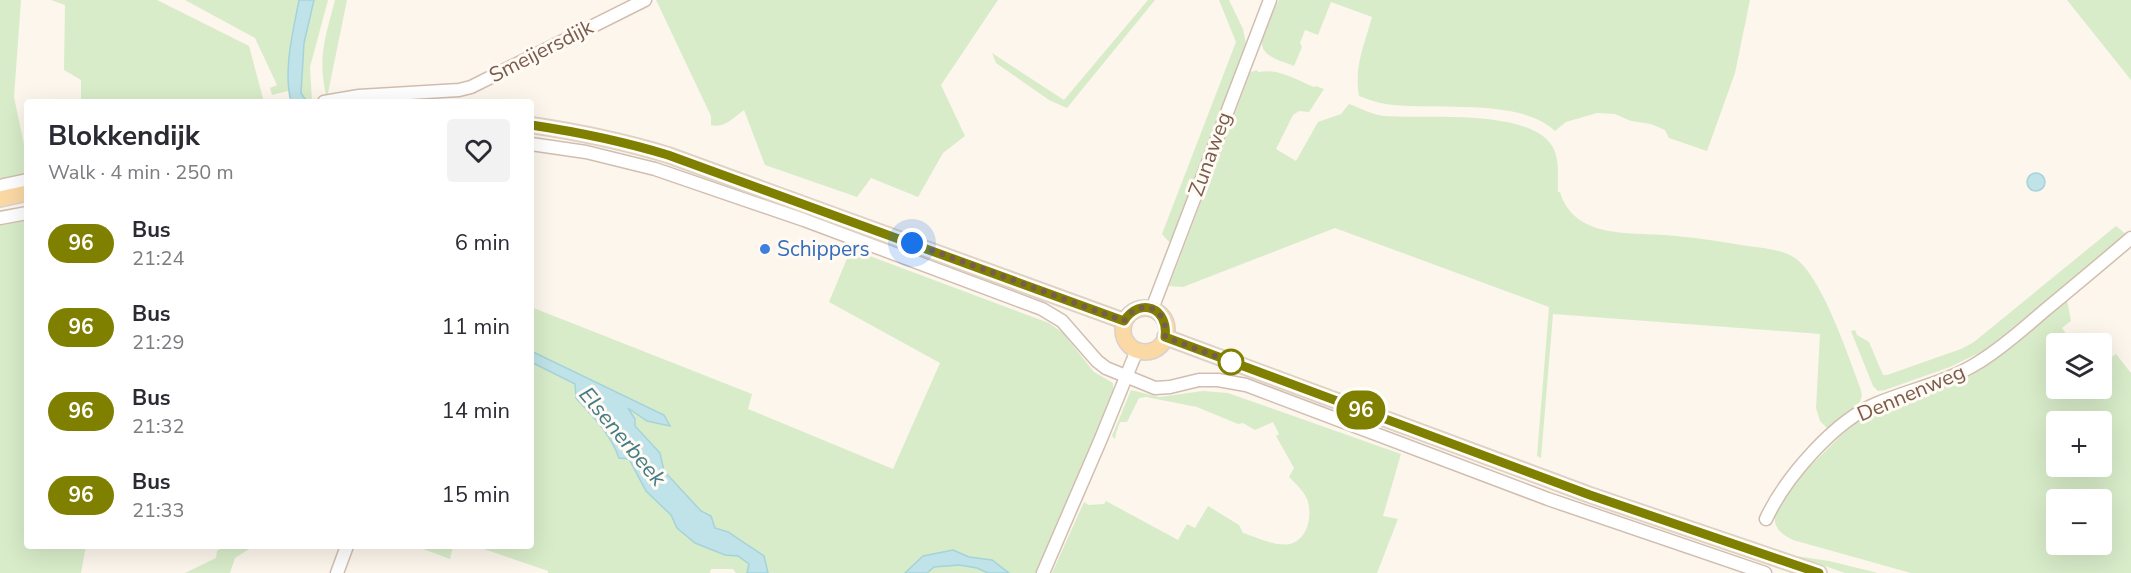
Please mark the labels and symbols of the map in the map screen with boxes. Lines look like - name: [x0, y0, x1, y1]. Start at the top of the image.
- street label: Smeijersdijk: [484, 13, 598, 89]
- street label: Zunaweg: [1182, 108, 1238, 200]
- your location: [897, 228, 927, 258]
- place label: Schippers: [777, 235, 870, 263]
- marker: Schippers: [758, 242, 772, 256]
- unlabelled marker: [1218, 349, 1244, 375]
- street label: Dennenweg: [1853, 358, 1969, 428]
- water label: Elsenerbeek: [572, 381, 673, 493]
- line badge: 96: [1334, 390, 1388, 430]

